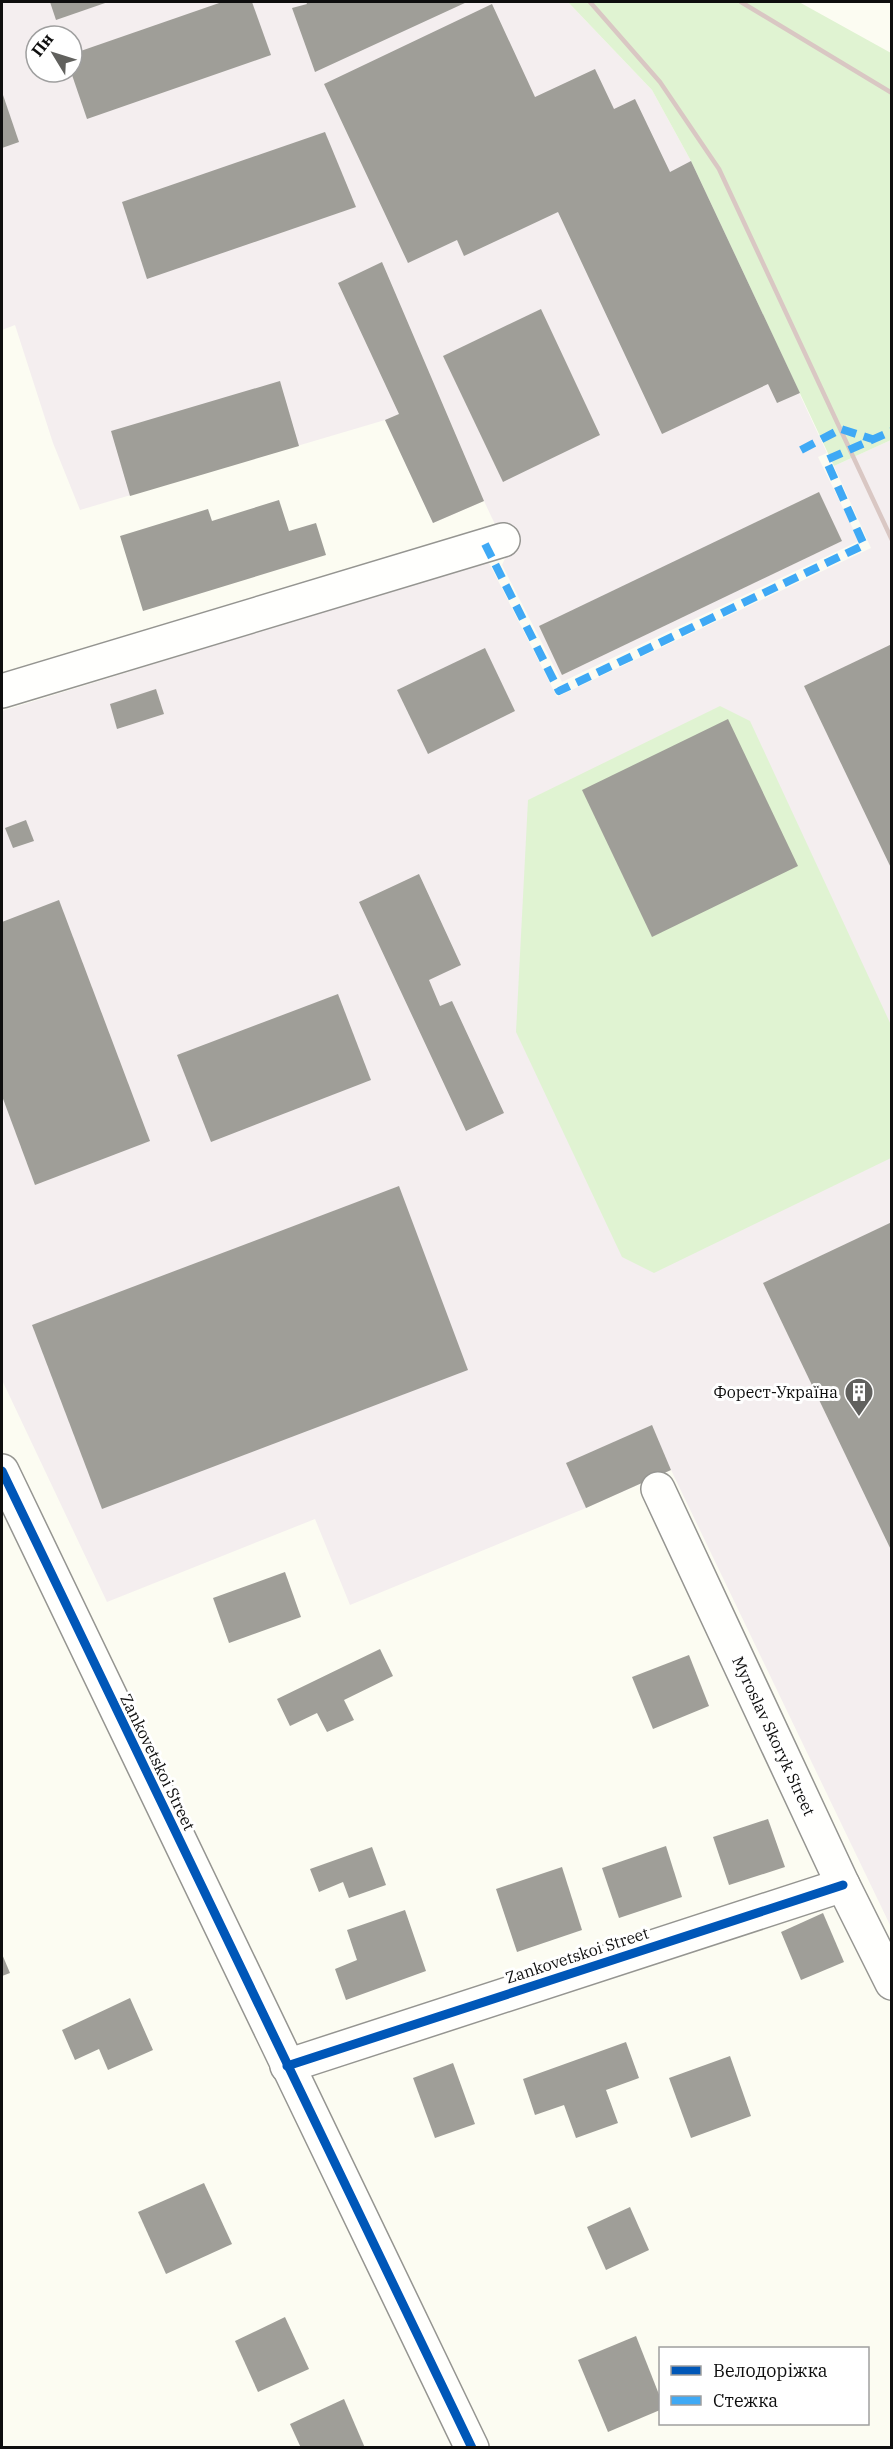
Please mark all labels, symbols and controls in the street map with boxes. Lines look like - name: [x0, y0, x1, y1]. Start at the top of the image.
- north arrow: [24, 24, 84, 84]
- text: Пн: [27, 29, 57, 60]
- building icon: Форест-Україна: [843, 1376, 875, 1418]
- place label: Форест-Україна: [713, 1382, 838, 1402]
- street label: Myroslav Skoryk Street: [728, 1653, 820, 1819]
- street label: Zankovetskoi Street: [116, 1690, 200, 1834]
- street label: Zankovetskoi Street: [503, 1922, 651, 1988]
- legend: [659, 2347, 869, 2425]
- text: Велодоріжка: [713, 2359, 828, 2382]
- text: Стежка: [713, 2389, 778, 2412]

